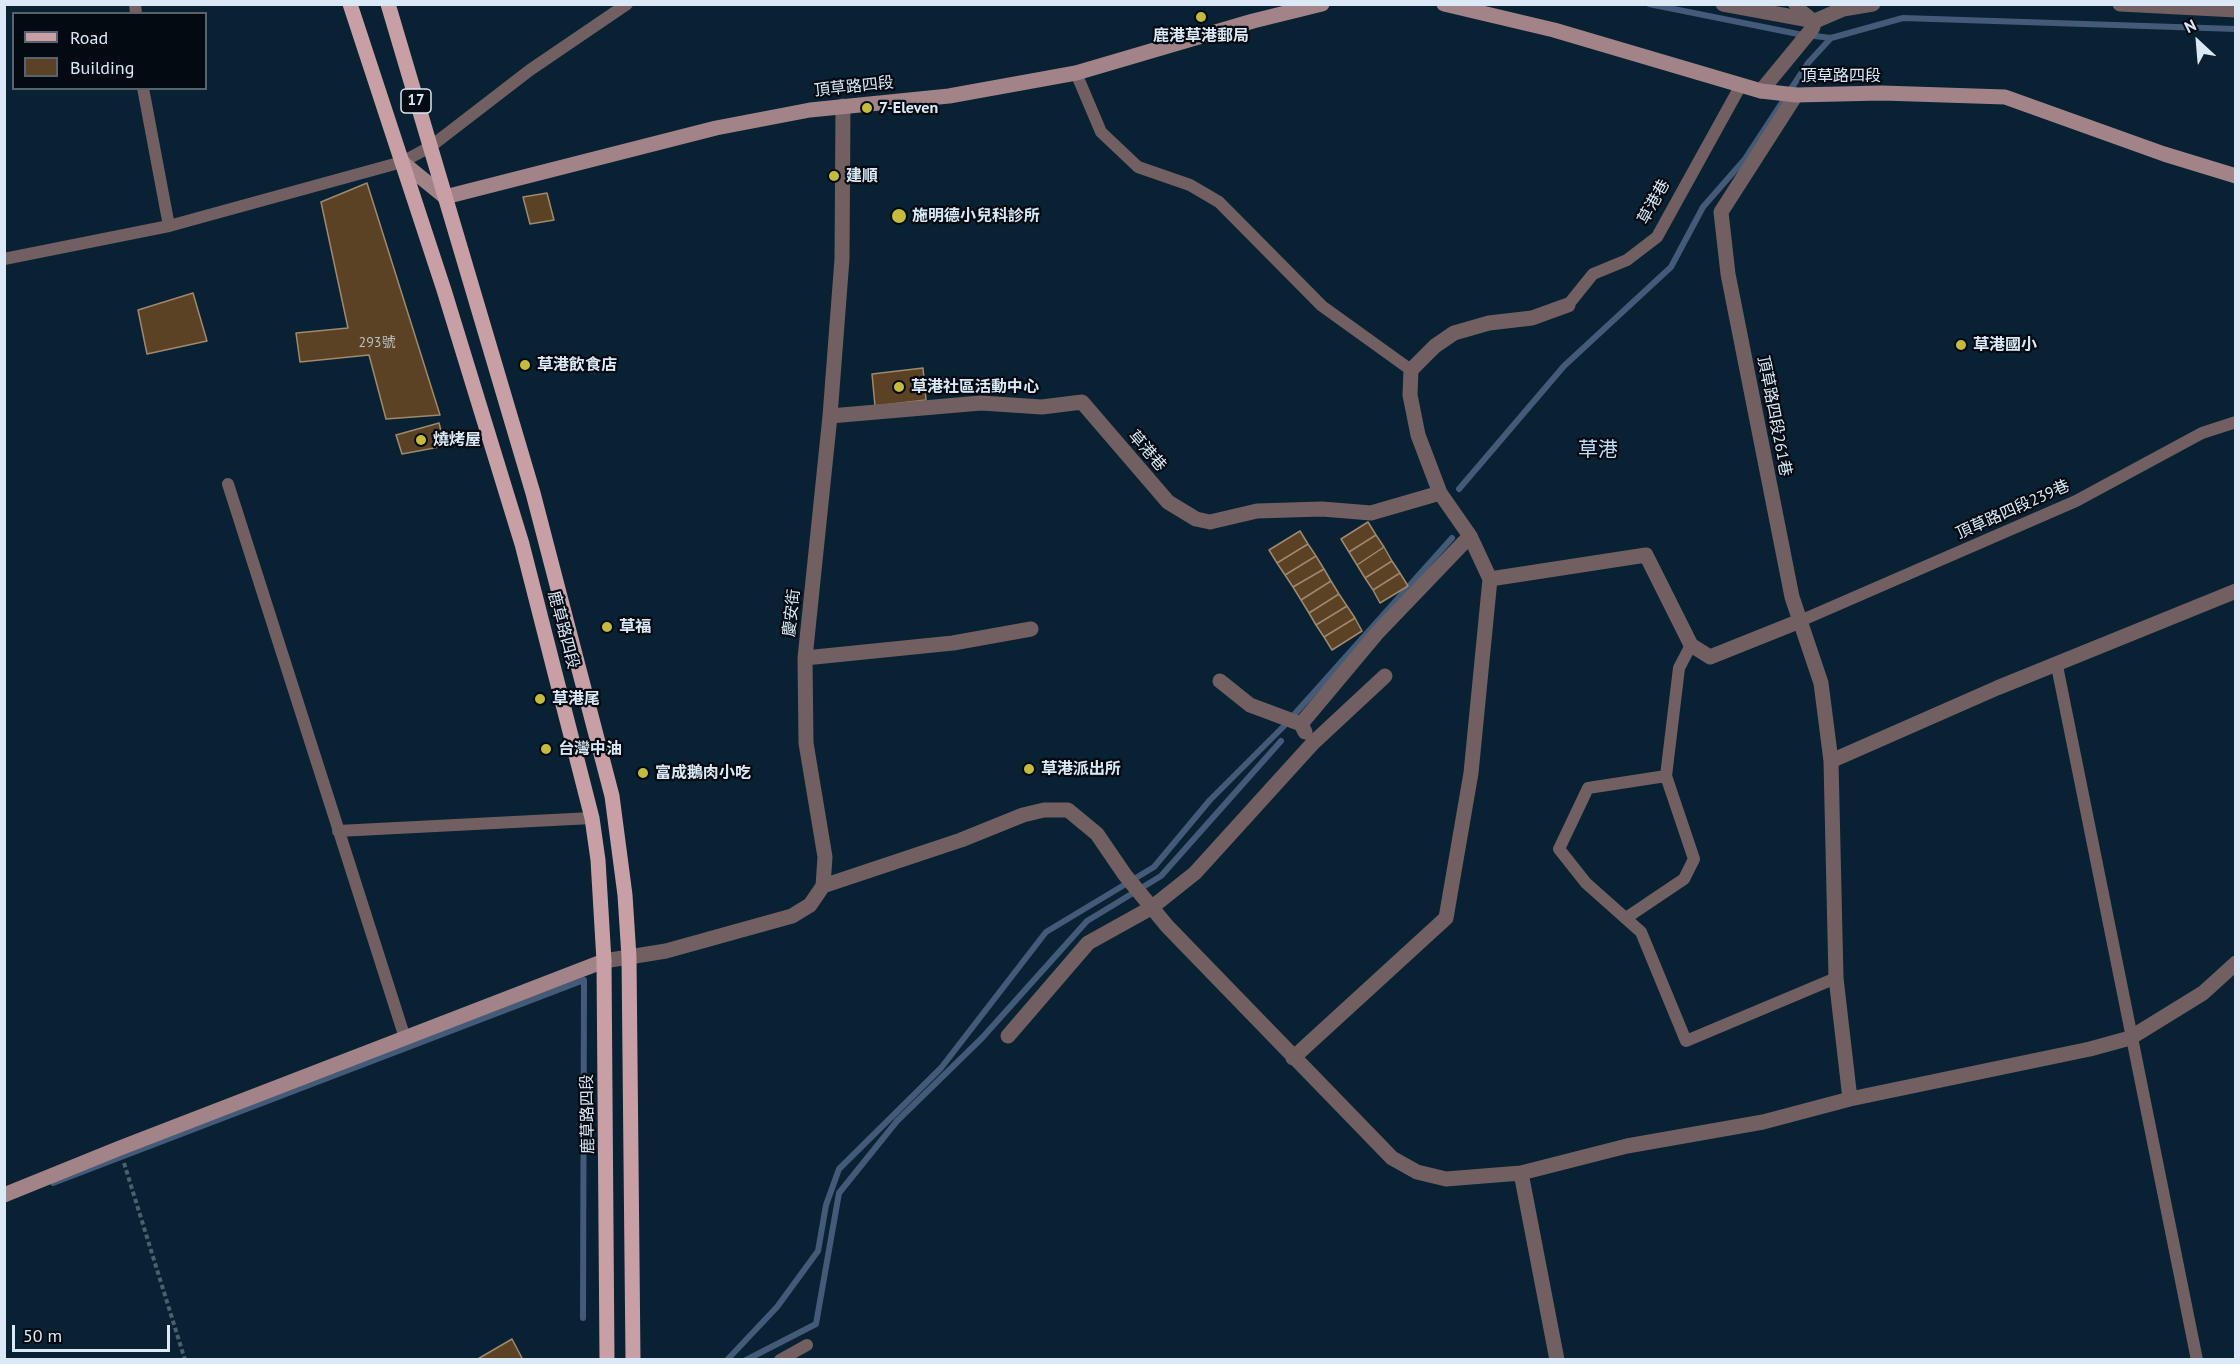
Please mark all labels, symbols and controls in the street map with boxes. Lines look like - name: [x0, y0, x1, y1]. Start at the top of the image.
- marker: 鹿港草港郵局: [1194, 10, 1208, 24]
- legend: [12, 12, 207, 90]
- north arrow: [2168, 12, 2228, 72]
- text: N: [2181, 15, 2199, 37]
- text: Road: [70, 26, 108, 49]
- place label: 鹿港草港郵局: [1153, 26, 1249, 46]
- text: Building: [70, 56, 134, 79]
- street label: 頂草路四段: [1801, 66, 1881, 86]
- street label: 頂草路四段: [813, 73, 895, 101]
- road number: 17: [401, 89, 431, 113]
- place label: 7-Eleven: [879, 98, 938, 118]
- marker: 7-Eleven: [860, 101, 874, 115]
- place label: 建順: [846, 166, 878, 186]
- marker: 建順: [827, 169, 841, 183]
- street label: 草港巷: [1634, 176, 1674, 228]
- place label: 施明德小兒科診所: [912, 206, 1040, 226]
- marker: 施明德小兒科診所: [890, 207, 908, 225]
- house number: 293號: [359, 335, 395, 351]
- place label: 草港國小: [1973, 335, 2037, 355]
- marker: 草港國小: [1954, 338, 1968, 352]
- street label: 頂草路四段261巷: [1753, 354, 1795, 478]
- place label: 草港飲食店: [537, 355, 617, 375]
- marker: 草港飲食店: [518, 358, 532, 372]
- place label: 草港社區活動中心: [911, 377, 1039, 397]
- marker: 草港社區活動中心: [892, 380, 906, 394]
- street label: 草港巷: [1124, 427, 1170, 475]
- place label: 燒烤屋: [433, 430, 481, 450]
- marker: 燒烤屋: [414, 433, 428, 447]
- district label: 草港: [1578, 438, 1618, 462]
- street label: 頂草路四段239巷: [1953, 476, 2073, 544]
- street label: 慶安街: [780, 588, 804, 638]
- street label: 鹿草路四段: [543, 589, 583, 671]
- place label: 草福: [619, 617, 651, 637]
- marker: 草福: [600, 620, 614, 634]
- place label: 草港尾: [552, 689, 600, 709]
- marker: 草港尾: [533, 692, 547, 706]
- place label: 台灣中油: [558, 739, 622, 759]
- marker: 台灣中油: [539, 742, 553, 756]
- place label: 草港派出所: [1041, 759, 1121, 779]
- marker: 草港派出所: [1022, 762, 1036, 776]
- place label: 富成鵝肉小吃: [655, 763, 751, 783]
- marker: 富成鵝肉小吃: [636, 766, 650, 780]
- street label: 鹿草路四段: [578, 1074, 598, 1154]
- scale bar: [15, 1313, 172, 1351]
- text: 50 m: [23, 1324, 62, 1347]

